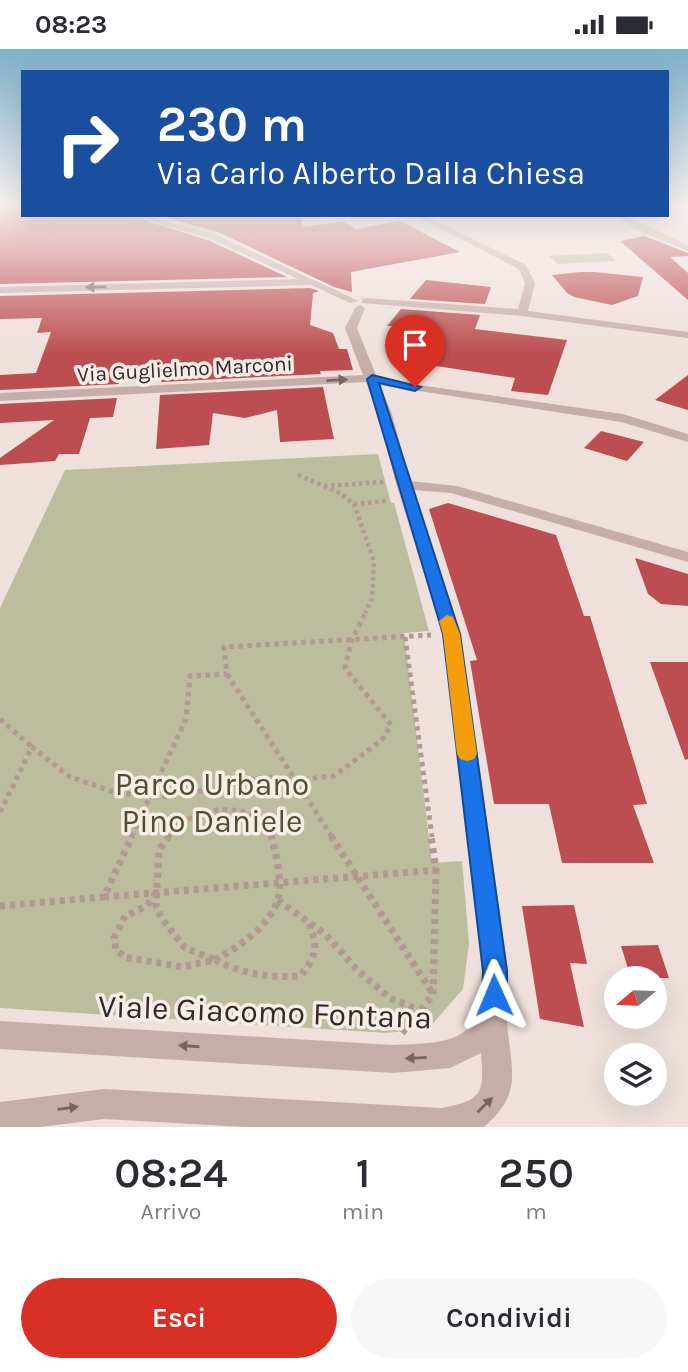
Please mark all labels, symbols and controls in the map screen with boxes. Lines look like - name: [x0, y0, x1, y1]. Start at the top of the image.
- text: 08:23: [35, 9, 107, 40]
- text: 230 m: [157, 96, 307, 153]
- icon: right: [42, 98, 133, 189]
- text: Via Carlo Alberto Dalla Chiesa: [157, 155, 585, 192]
- one-way arrow: [85, 282, 107, 293]
- pin: [385, 315, 445, 387]
- icon: arrive: [396, 326, 434, 364]
- street label: Via Guglielmo Marconi: [77, 351, 293, 387]
- one-way arrow: [327, 375, 349, 386]
- park label: Parco Urbano Pino Daniele: [115, 766, 309, 840]
- position arrow: [457, 958, 531, 1032]
- north arrow: [604, 966, 667, 1029]
- map controls: [604, 966, 667, 1106]
- street label: Viale Giacomo Fontana: [97, 988, 433, 1036]
- one-way arrow: [178, 1040, 200, 1051]
- button: layers: [604, 1043, 667, 1106]
- one-way arrow: [405, 1052, 427, 1063]
- one-way arrow: [477, 1097, 494, 1114]
- one-way arrow: [57, 1102, 79, 1113]
- text: 08:24: [114, 1148, 228, 1198]
- text: 1: [356, 1148, 370, 1198]
- text: 250: [498, 1148, 574, 1198]
- text: Arrivo: [141, 1198, 201, 1225]
- text: min: [342, 1198, 384, 1225]
- text: m: [525, 1198, 547, 1225]
- button: Esci: [21, 1278, 337, 1358]
- button: Condividi: [351, 1278, 667, 1358]

